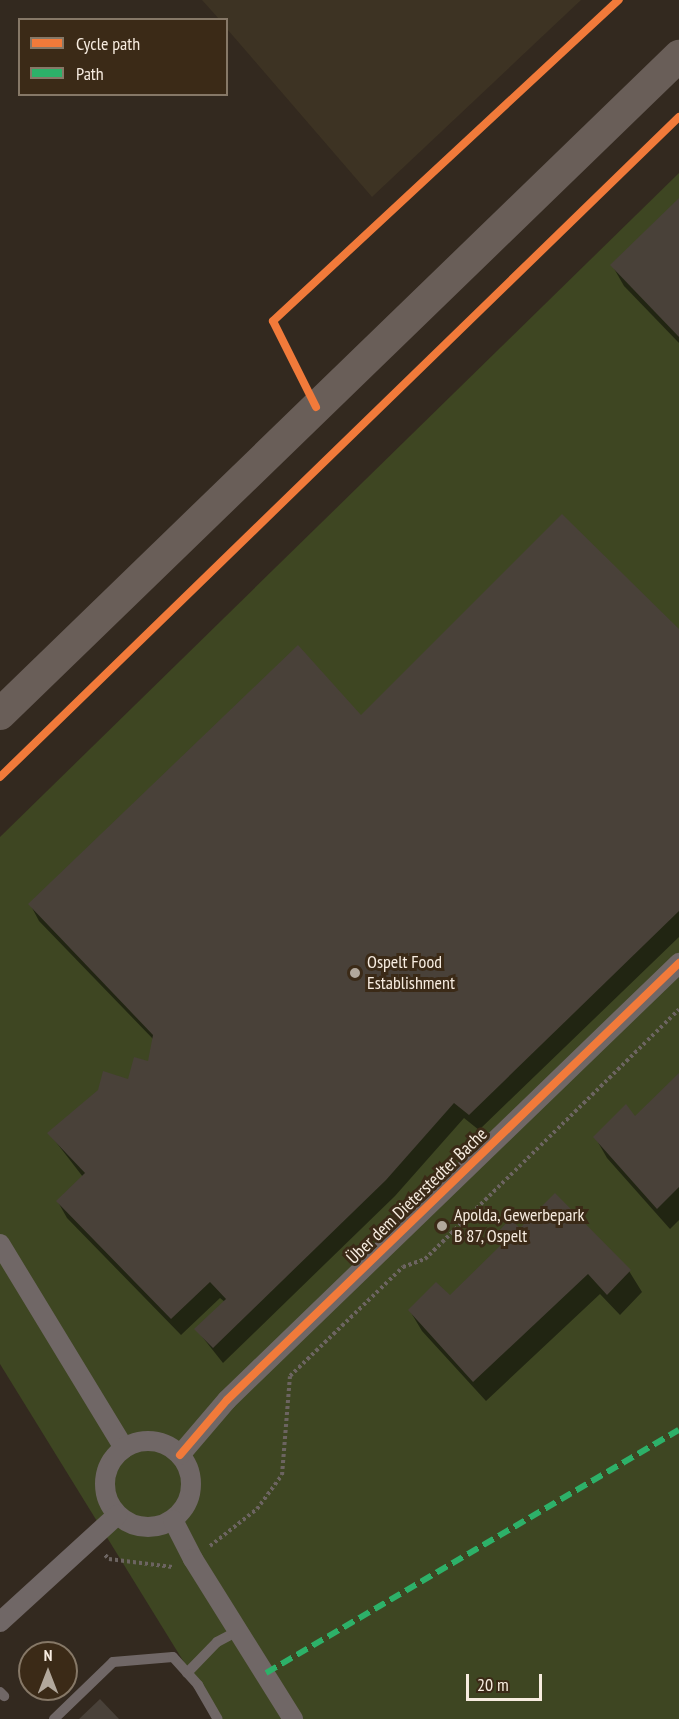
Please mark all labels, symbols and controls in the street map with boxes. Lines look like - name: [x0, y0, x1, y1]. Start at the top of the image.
- legend: [18, 18, 228, 96]
- text: Cycle path: [76, 32, 140, 55]
- text: Path: [76, 62, 104, 85]
- place label: Ospelt Food Establishment: [367, 952, 455, 994]
- marker: Ospelt Food Establishment: [348, 966, 362, 980]
- street label: Über dem Dieterstedter Bache: [342, 1123, 492, 1269]
- place label: Apolda, Gewerbepark B 87, Ospelt: [454, 1205, 586, 1248]
- marker: Apolda, Gewerbepark B 87, Ospelt: [435, 1219, 449, 1233]
- north arrow: [18, 1641, 78, 1701]
- text: N: [44, 1645, 52, 1665]
- scale bar: [469, 1662, 546, 1700]
- text: 20 m: [477, 1673, 509, 1696]

